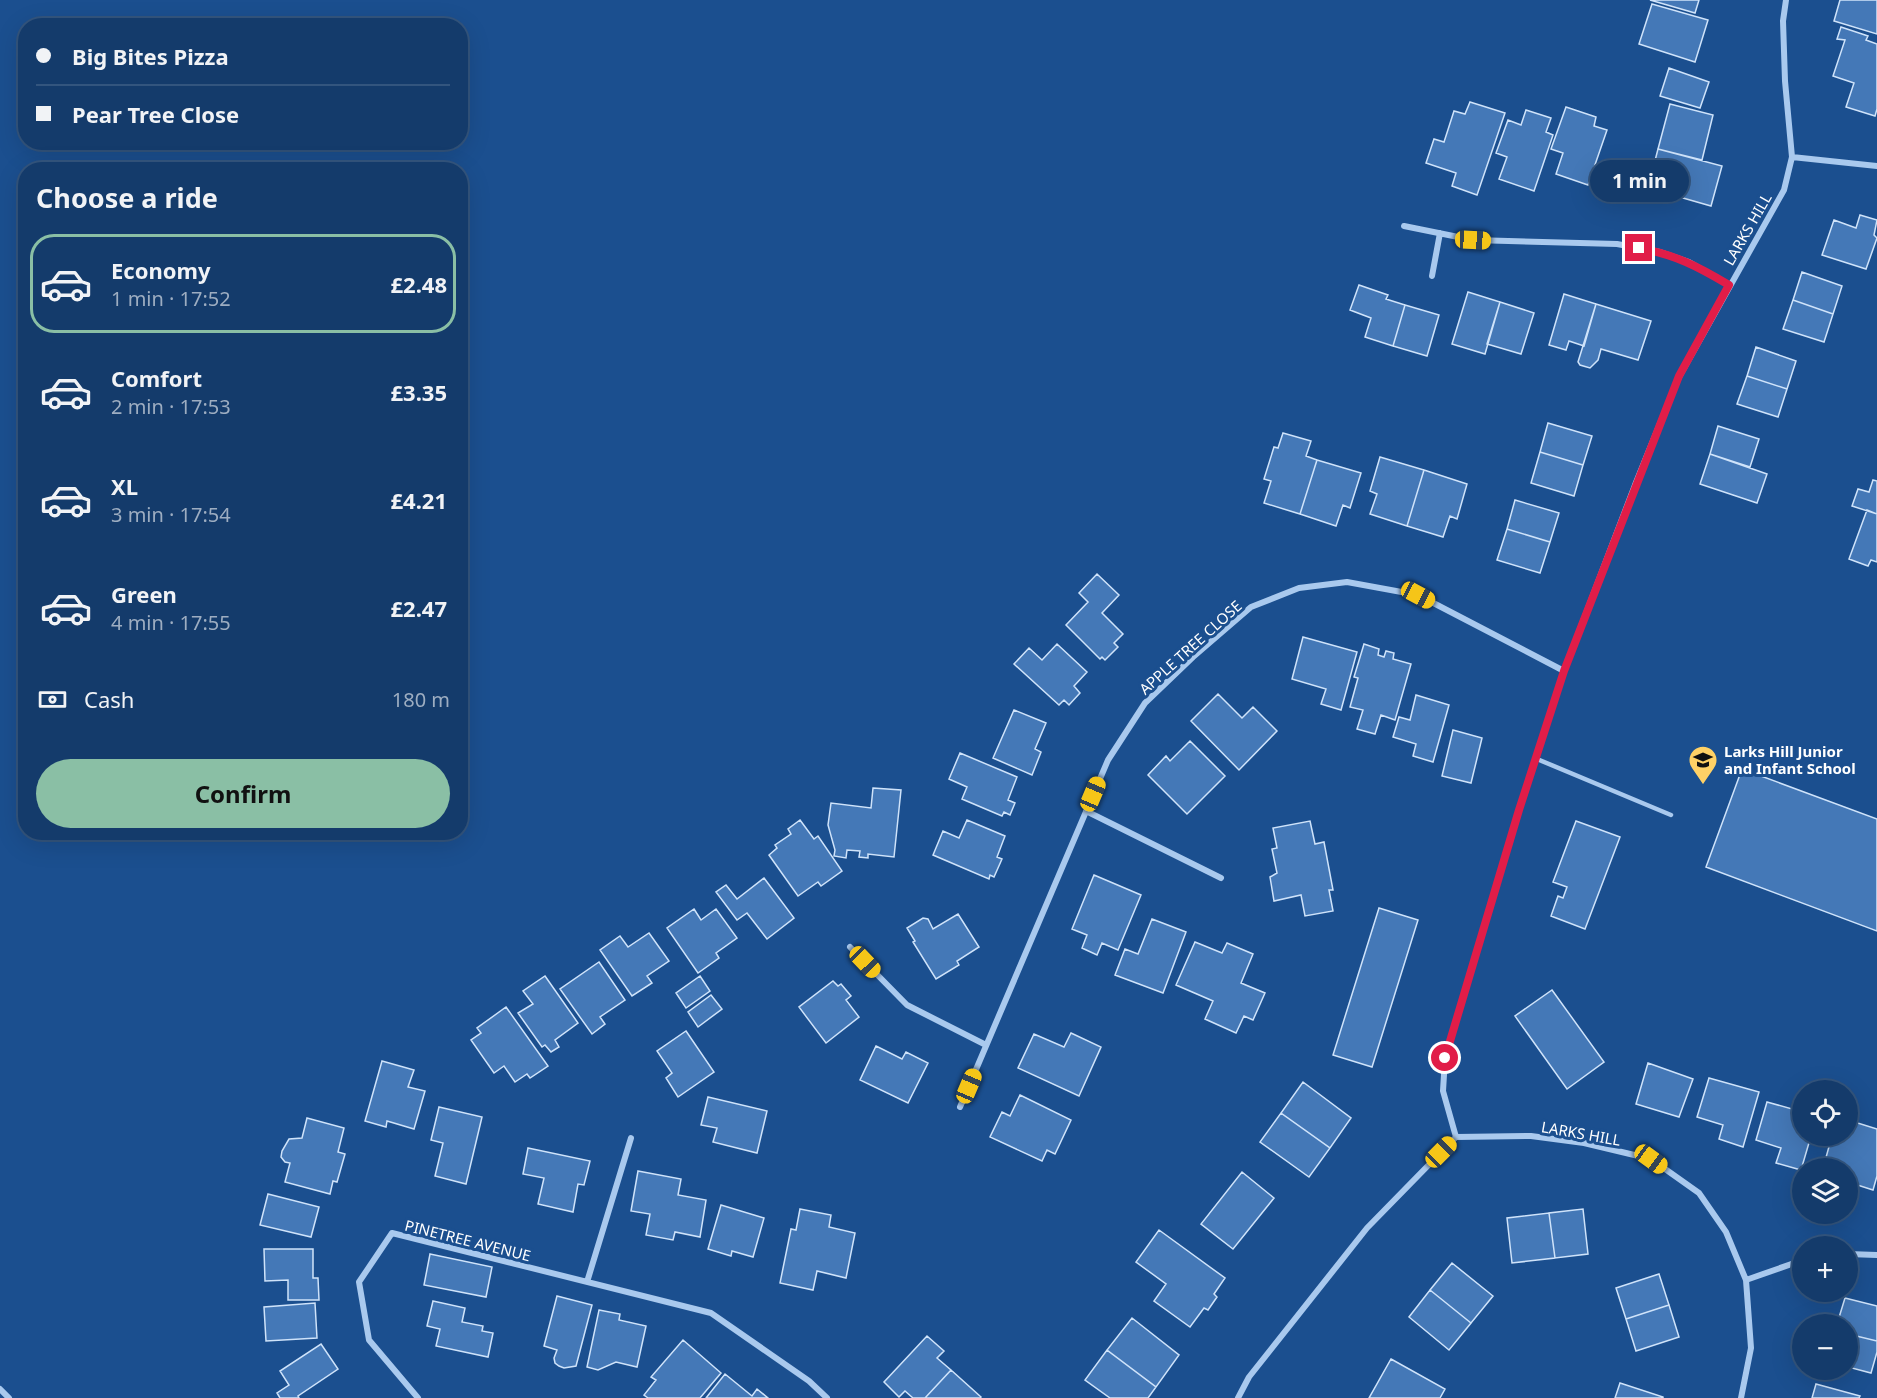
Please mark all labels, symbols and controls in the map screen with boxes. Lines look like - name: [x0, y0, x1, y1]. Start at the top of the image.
- text: Big Bites Pizza: [72, 41, 229, 71]
- text: Pear Tree Close: [72, 99, 239, 129]
- callout: 1 min: [1590, 161, 1688, 203]
- text: 1 min: [1612, 167, 1667, 194]
- text: Choose a ride: [36, 179, 218, 216]
- street label: LARKS HILL: [1718, 189, 1776, 269]
- car: [1455, 230, 1491, 250]
- route end: [1625, 234, 1652, 261]
- text: Economy: [111, 255, 210, 285]
- icon: car: [39, 257, 93, 311]
- text: £2.48: [390, 269, 447, 299]
- text: 1 min · 17:52: [111, 285, 231, 312]
- text: Comfort: [111, 363, 202, 393]
- icon: car: [39, 365, 93, 419]
- text: £3.35: [390, 377, 447, 407]
- text: 2 min · 17:53: [111, 393, 231, 420]
- text: XL: [111, 471, 138, 501]
- icon: car: [39, 473, 93, 527]
- text: £4.21: [390, 485, 447, 515]
- text: 3 min · 17:54: [111, 501, 231, 528]
- text: Green: [111, 579, 177, 609]
- car: [1398, 579, 1438, 611]
- icon: car: [39, 581, 93, 635]
- text: £2.47: [390, 593, 447, 623]
- street label: APPLE TREE CLOSE: [1134, 596, 1246, 698]
- text: 4 min · 17:55: [111, 609, 231, 636]
- icon: cash: [36, 683, 69, 716]
- text: Cash: [84, 684, 134, 714]
- text: 180 m: [392, 686, 450, 713]
- place label: Larks Hill Junior and Infant School: [1724, 741, 1856, 778]
- school or university icon: Larks Hill Junior and Infant School: [1687, 744, 1719, 786]
- button: Confirm: [36, 759, 450, 828]
- car: [1078, 774, 1108, 814]
- car: [846, 943, 884, 981]
- route start: [1431, 1044, 1458, 1071]
- car: [954, 1066, 984, 1106]
- map controls: [1792, 1080, 1858, 1380]
- button: locate: [1792, 1080, 1858, 1146]
- street label: LARKS HILL: [1540, 1116, 1622, 1150]
- car: [1422, 1133, 1460, 1171]
- car: [1631, 1141, 1671, 1177]
- button: layers: [1792, 1158, 1858, 1224]
- street label: PINETREE AVENUE: [403, 1215, 533, 1265]
- button: +: [1792, 1236, 1858, 1302]
- button: −: [1792, 1314, 1858, 1380]

